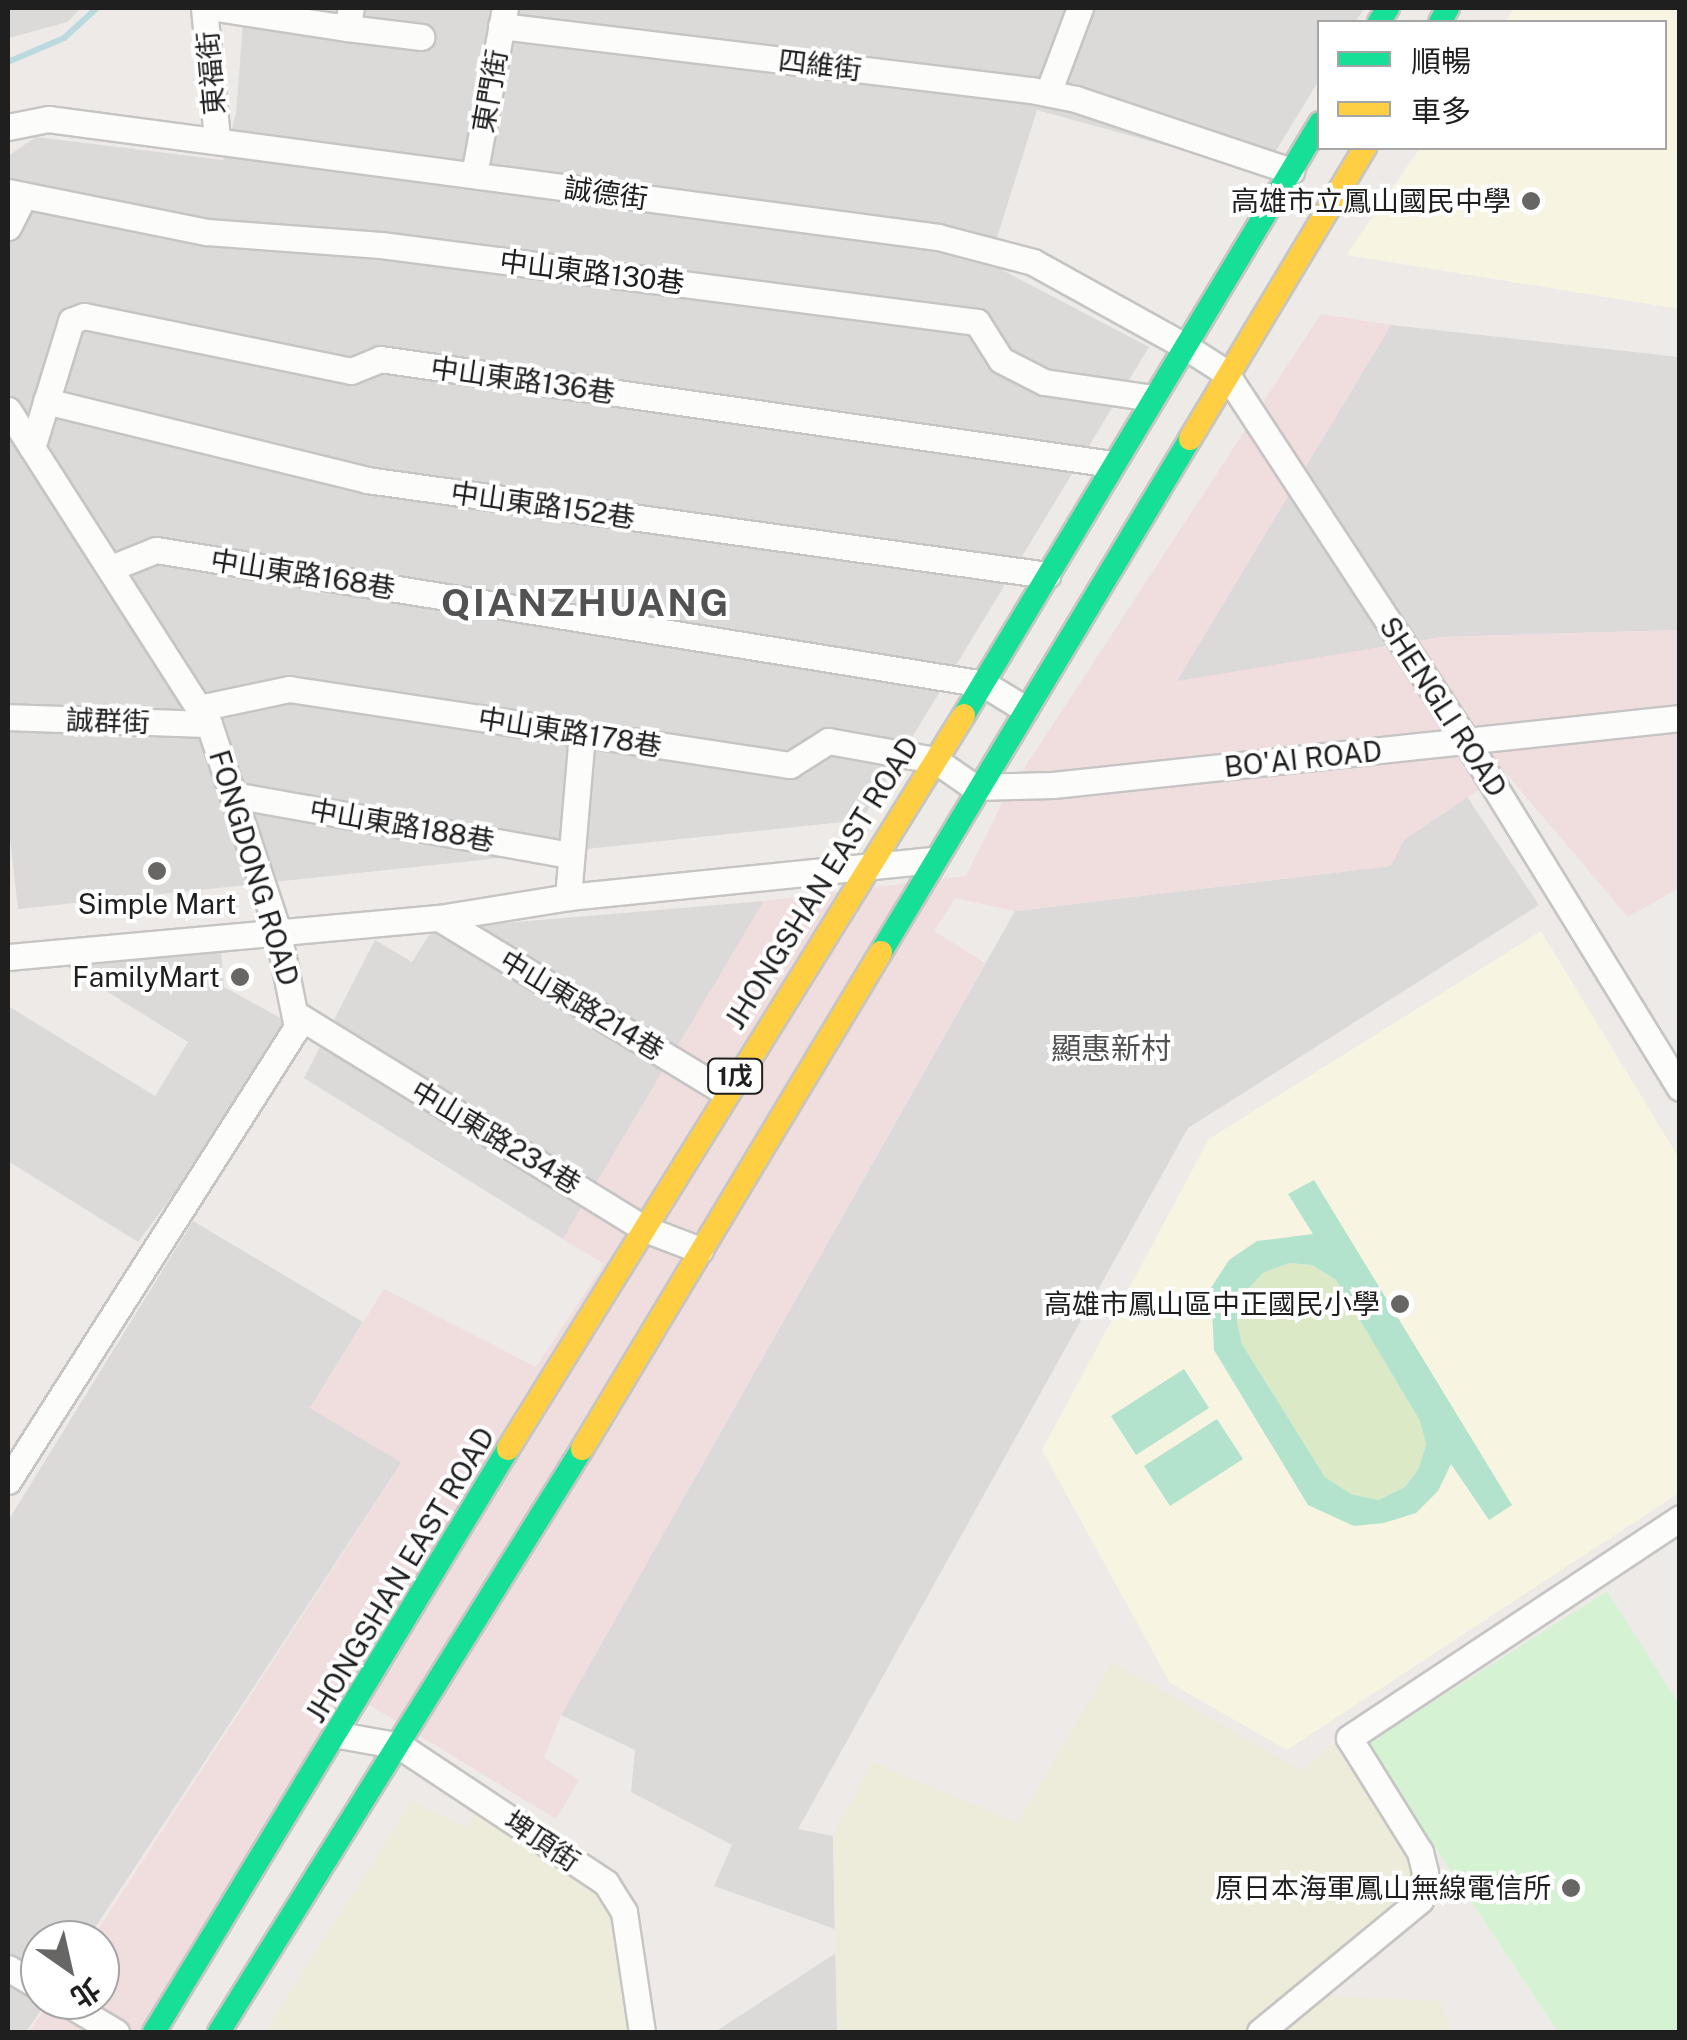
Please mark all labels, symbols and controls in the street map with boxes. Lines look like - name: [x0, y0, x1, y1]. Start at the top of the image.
- legend: [1317, 20, 1667, 150]
- street label: 東福街: [191, 30, 231, 116]
- street label: 四維街: [776, 43, 864, 87]
- text: 順暢: [1411, 43, 1471, 79]
- street label: 東門街: [466, 47, 514, 135]
- text: 車多: [1411, 93, 1471, 129]
- street label: 誠德街: [562, 171, 650, 215]
- place label: 高雄市立鳳山國民中學: [1231, 184, 1511, 218]
- marker: 高雄市立鳳山國民中學: [1520, 190, 1542, 212]
- street label: 中山東路130巷: [498, 244, 686, 300]
- street label: 中山東路136巷: [428, 350, 618, 410]
- street label: 中山東路152巷: [449, 475, 637, 535]
- street label: 中山東路168巷: [208, 543, 398, 605]
- district label: QIANZHUANG: [441, 580, 731, 626]
- street label: SHENGLI ROAD: [1372, 611, 1514, 803]
- street label: 中山東路178巷: [476, 701, 664, 763]
- street label: 誠群街: [65, 703, 151, 739]
- street label: JHONGSHAN EAST ROAD: [718, 731, 926, 1035]
- street label: BO'AI ROAD: [1223, 734, 1383, 784]
- street label: FONGDONG ROAD: [202, 746, 306, 990]
- street label: 中山東路188巷: [307, 792, 497, 858]
- marker: Simple Mart: [146, 860, 168, 882]
- place label: Simple Mart: [78, 887, 236, 921]
- street label: 中山東路214巷: [494, 943, 670, 1067]
- place label: FamilyMart: [72, 960, 220, 994]
- marker: FamilyMart: [229, 966, 251, 988]
- district label: 顯惠新村: [1051, 1030, 1171, 1066]
- road number: 1戊: [705, 1056, 765, 1096]
- street label: 中山東路234巷: [405, 1073, 587, 1201]
- place label: 高雄市鳳山區中正國民小學: [1044, 1287, 1380, 1321]
- marker: 高雄市鳳山區中正國民小學: [1389, 1293, 1411, 1315]
- street label: JHONGSHAN EAST ROAD: [298, 1421, 502, 1729]
- street label: 埤頂街: [498, 1804, 586, 1878]
- place label: 原日本海軍鳳山無線電信所: [1215, 1871, 1551, 1905]
- marker: 原日本海軍鳳山無線電信所: [1560, 1877, 1582, 1899]
- north arrow: [20, 1920, 120, 2020]
- text: 北: [65, 1972, 107, 2015]

